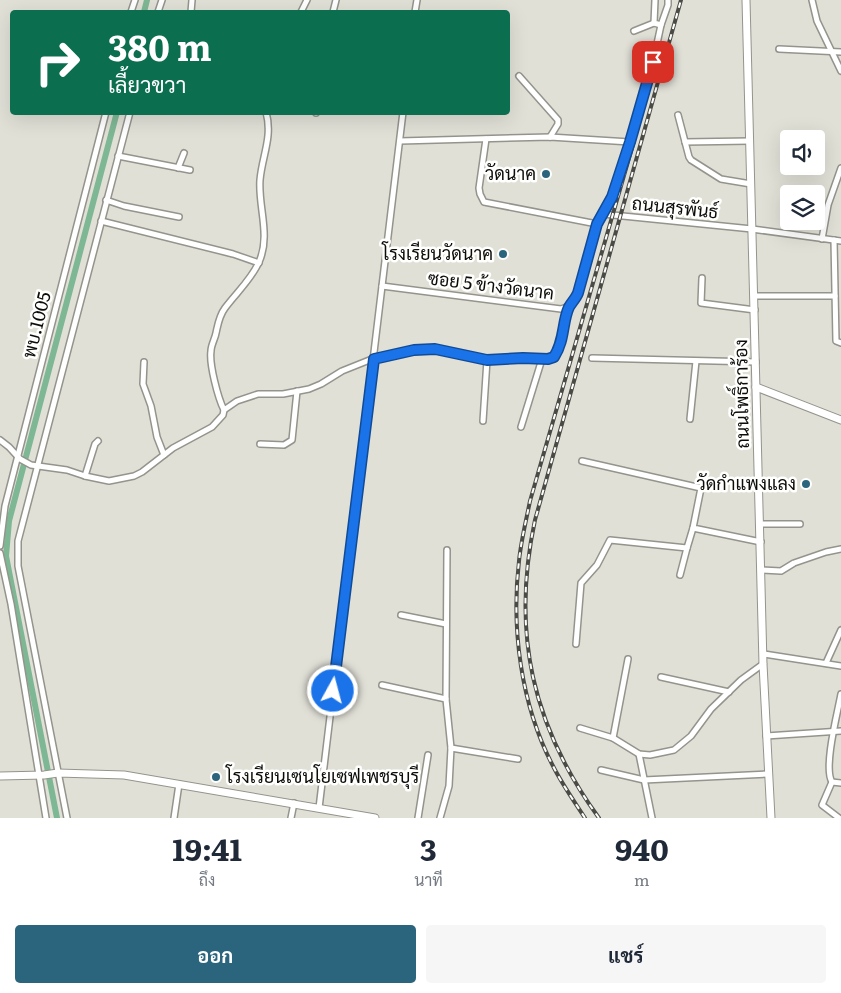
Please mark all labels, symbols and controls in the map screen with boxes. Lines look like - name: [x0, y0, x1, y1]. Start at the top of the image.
- text: 380 m: [108, 20, 212, 72]
- icon: right: [25, 30, 90, 95]
- pin: [632, 41, 674, 83]
- icon: arrive: [639, 48, 667, 76]
- text: เลี้ยวขวา: [108, 67, 186, 100]
- map controls: [780, 130, 825, 230]
- button: sound: [780, 130, 825, 175]
- place label: วัดนาค: [485, 159, 536, 186]
- marker: วัดนาค: [540, 168, 552, 180]
- button: layers: [780, 185, 825, 230]
- street label: ถนนสุรพันธ์: [631, 189, 720, 224]
- place label: โรงเรียนวัดนาค: [381, 239, 493, 266]
- marker: โรงเรียนวัดนาค: [497, 248, 509, 260]
- street label: ซอย 5 ข้างวัดนาค: [427, 263, 556, 306]
- street label: พบ.1005: [14, 288, 57, 361]
- street label: ถนนโพธิ์การ้อง: [725, 339, 755, 449]
- place label: วัดกำแพงแลง: [696, 469, 796, 496]
- marker: วัดกำแพงแลง: [800, 478, 812, 490]
- position arrow: [306, 664, 358, 716]
- place label: โรงเรียนเซนโยเซฟเพชรบุรี: [225, 762, 419, 789]
- marker: โรงเรียนเซนโยเซฟเพชรบุรี: [210, 771, 222, 783]
- text: 19:41: [172, 826, 242, 870]
- text: 3: [420, 826, 437, 870]
- text: 940: [615, 826, 669, 870]
- text: ถึง: [199, 867, 215, 891]
- text: นาที: [414, 867, 443, 891]
- text: m: [634, 867, 650, 891]
- button: ออก: [15, 925, 416, 983]
- button: แชร์: [426, 925, 826, 983]

